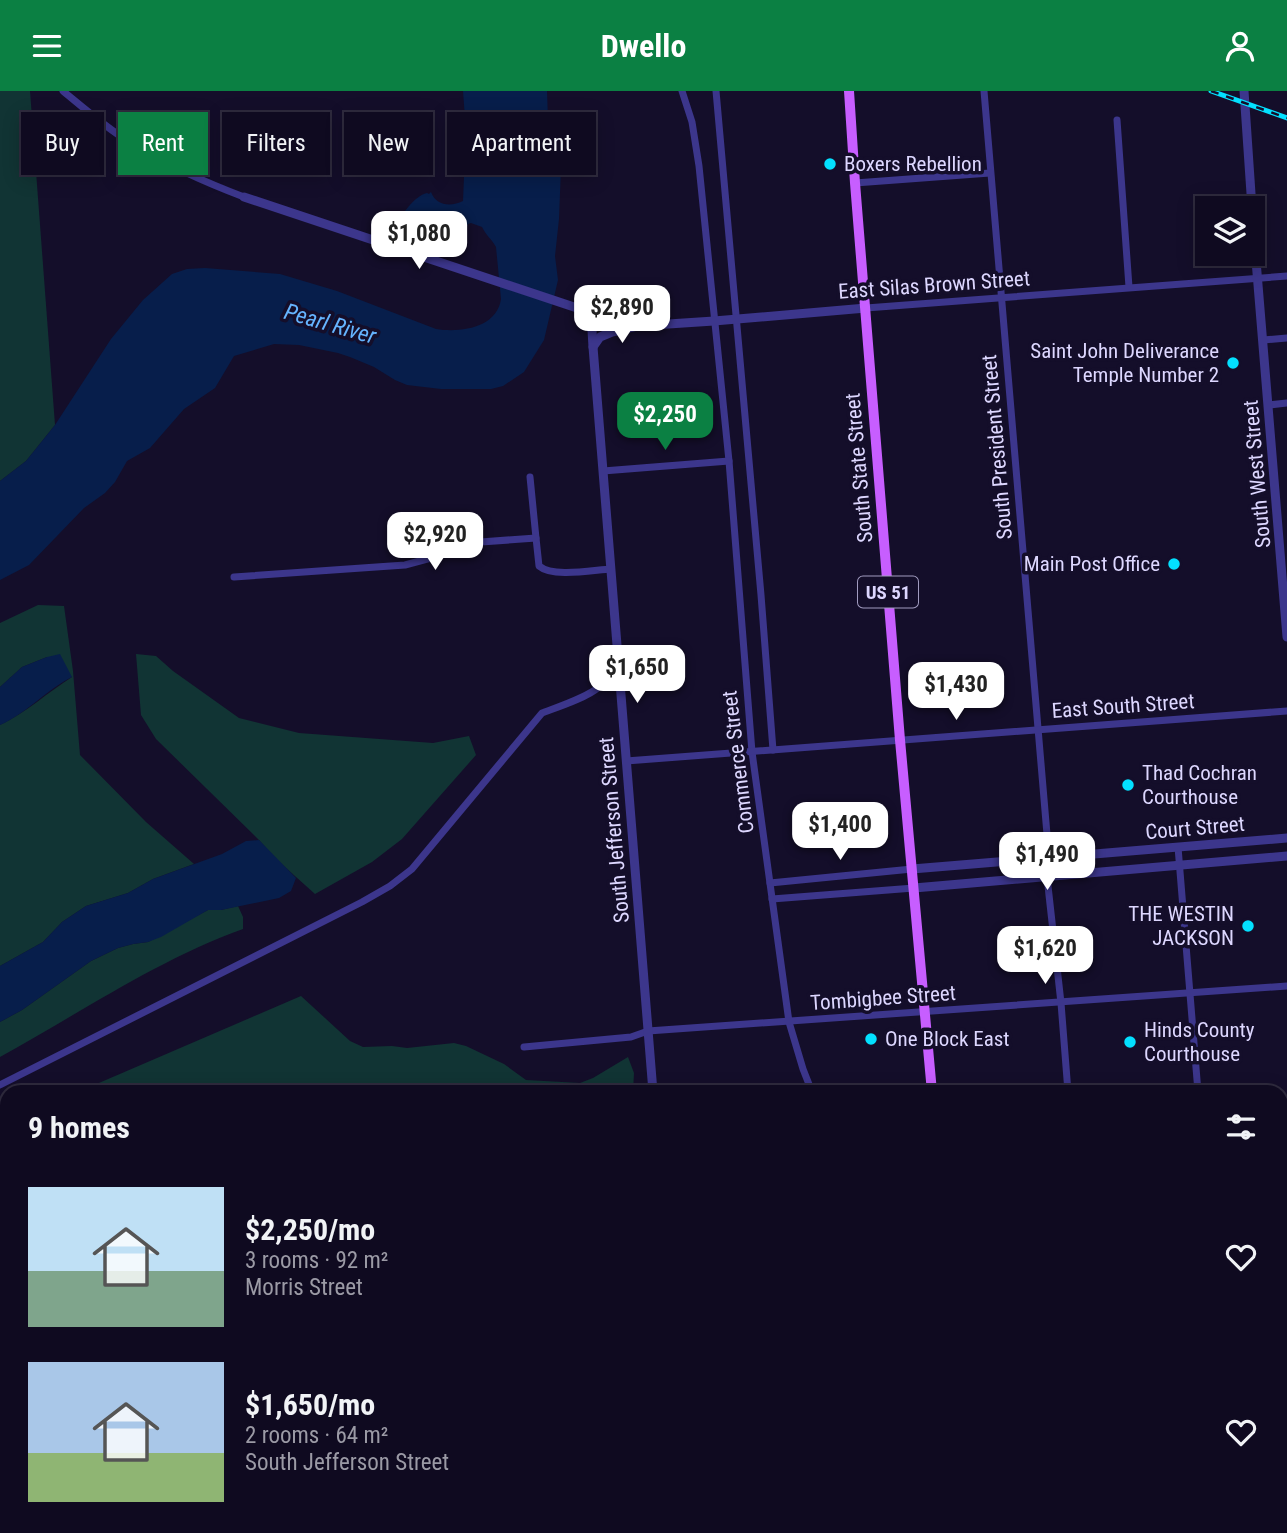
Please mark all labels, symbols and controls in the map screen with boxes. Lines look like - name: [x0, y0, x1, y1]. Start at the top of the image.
- icon: menu: [28, 27, 66, 65]
- text: Dwello: [601, 27, 686, 65]
- icon: person: [1221, 27, 1259, 65]
- chip: Buy: [21, 112, 104, 175]
- chip: Rent: [118, 112, 208, 175]
- chip: Filters: [222, 112, 330, 175]
- chip: New: [344, 112, 433, 175]
- chip: Apartment: [447, 112, 596, 175]
- place label: Boxers Rebellion: [844, 152, 982, 176]
- marker: Boxers Rebellion: [822, 156, 838, 172]
- map controls: [1195, 196, 1265, 266]
- button: layers: [1195, 196, 1265, 266]
- pin: $1,080: [362, 211, 476, 271]
- text: $1,080: [387, 220, 451, 247]
- street label: East Silas Brown Street: [837, 266, 1031, 304]
- pin: $2,890: [565, 285, 679, 345]
- text: $2,890: [590, 294, 654, 321]
- water label: Pearl River: [281, 298, 380, 350]
- place label: Saint John Deliverance Temple Number 2: [1030, 339, 1219, 387]
- street label: South President Street: [977, 354, 1017, 540]
- marker: Saint John Deliverance Temple Number 2: [1225, 355, 1241, 371]
- street label: South State Street: [841, 392, 877, 544]
- pin: $2,250: [608, 393, 722, 452]
- street label: South West Street: [1239, 399, 1275, 549]
- text: $2,250: [633, 401, 697, 428]
- pin: $2,920: [378, 512, 492, 572]
- text: $2,920: [403, 521, 467, 548]
- place label: Main Post Office: [1024, 552, 1160, 576]
- marker: Main Post Office: [1166, 556, 1182, 572]
- road number: US 51: [858, 577, 918, 607]
- pin: $1,650: [580, 645, 694, 705]
- text: $1,650: [605, 654, 669, 681]
- pin: $1,430: [899, 663, 1013, 722]
- text: $1,430: [924, 671, 988, 698]
- street label: Commerce Street: [717, 689, 759, 835]
- street label: East South Street: [1051, 689, 1195, 723]
- street label: South Jefferson Street: [594, 736, 634, 924]
- place label: Thad Cochran Courthouse: [1142, 761, 1257, 809]
- marker: Thad Cochran Courthouse: [1120, 777, 1136, 793]
- pin: $1,400: [783, 803, 897, 862]
- text: $1,400: [808, 811, 872, 838]
- street label: Court Street: [1144, 812, 1246, 844]
- pin: $1,490: [990, 833, 1104, 892]
- text: $1,490: [1015, 841, 1079, 868]
- place label: THE WESTIN JACKSON: [1128, 902, 1234, 950]
- marker: THE WESTIN JACKSON: [1240, 918, 1256, 934]
- pin: $1,620: [988, 927, 1102, 986]
- text: $1,620: [1013, 935, 1077, 962]
- street label: Tombigbee Street: [809, 981, 957, 1015]
- place label: Hinds County Courthouse: [1144, 1018, 1255, 1066]
- place label: One Block East: [885, 1027, 1010, 1051]
- marker: One Block East: [863, 1031, 879, 1047]
- marker: Hinds County Courthouse: [1122, 1034, 1138, 1050]
- icon: filters: [1222, 1108, 1260, 1146]
- text: 9 homes: [28, 1110, 130, 1145]
- text: $2,250/mo: [245, 1212, 375, 1247]
- icon: home: [84, 1215, 168, 1299]
- icon: heart: [1222, 1238, 1260, 1276]
- text: 3 rooms · 92 m²: [245, 1247, 388, 1274]
- text: Morris Street: [245, 1274, 363, 1301]
- text: $1,650/mo: [245, 1387, 375, 1422]
- icon: home: [84, 1390, 168, 1474]
- icon: heart: [1222, 1413, 1260, 1451]
- text: 2 rooms · 64 m²: [245, 1422, 388, 1449]
- text: South Jefferson Street: [245, 1449, 449, 1476]

